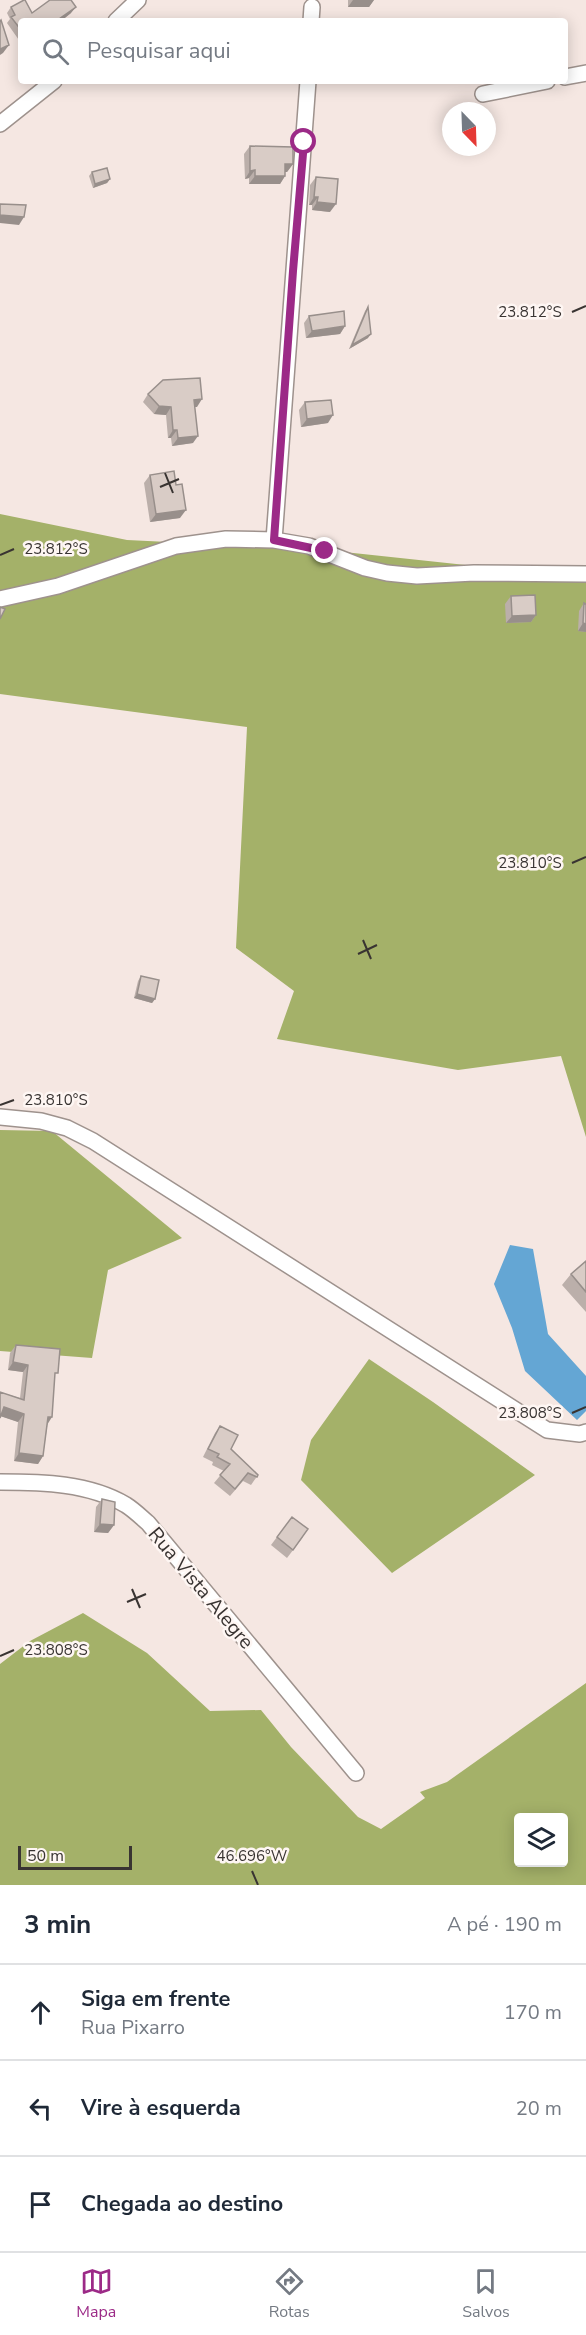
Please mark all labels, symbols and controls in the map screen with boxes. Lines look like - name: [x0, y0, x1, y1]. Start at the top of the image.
- search box: [18, 18, 568, 84]
- icon: search: [39, 35, 72, 68]
- text: Pesquisar aqui: [87, 36, 231, 66]
- north arrow: [442, 102, 496, 156]
- route start: [290, 128, 316, 154]
- text: 23.812°S: [498, 302, 562, 322]
- route end: [311, 537, 337, 563]
- text: 23.812°S: [24, 539, 88, 559]
- text: 23.810°S: [498, 853, 562, 873]
- text: 23.810°S: [24, 1090, 88, 1110]
- text: 23.808°S: [498, 1403, 562, 1423]
- street label: Rua Vista Alegre: [142, 1521, 260, 1655]
- text: 23.808°S: [24, 1640, 88, 1660]
- map controls: [514, 1813, 568, 1867]
- button: layers: [514, 1813, 568, 1867]
- scale bar: [18, 1843, 132, 1870]
- text: 50 m: [27, 1845, 64, 1867]
- text: 46.696°W: [217, 1846, 288, 1866]
- text: 3 min: [24, 1907, 91, 1942]
- text: A pé · 190 m: [447, 1911, 562, 1938]
- text: Siga em frente: [81, 1984, 230, 2014]
- icon: ahead: [24, 1996, 57, 2029]
- text: 170 m: [504, 1999, 562, 2026]
- text: Rua Pixarro: [81, 2014, 185, 2041]
- icon: left: [24, 2092, 57, 2125]
- text: Vire à esquerda: [81, 2093, 241, 2123]
- text: 20 m: [516, 2095, 562, 2122]
- icon: arrive: [24, 2188, 57, 2221]
- text: Chegada ao destino: [81, 2189, 283, 2219]
- tab: Mapa: [76, 2265, 116, 2323]
- tab: Rotas: [269, 2265, 310, 2323]
- tab: Salvos: [462, 2265, 510, 2323]

